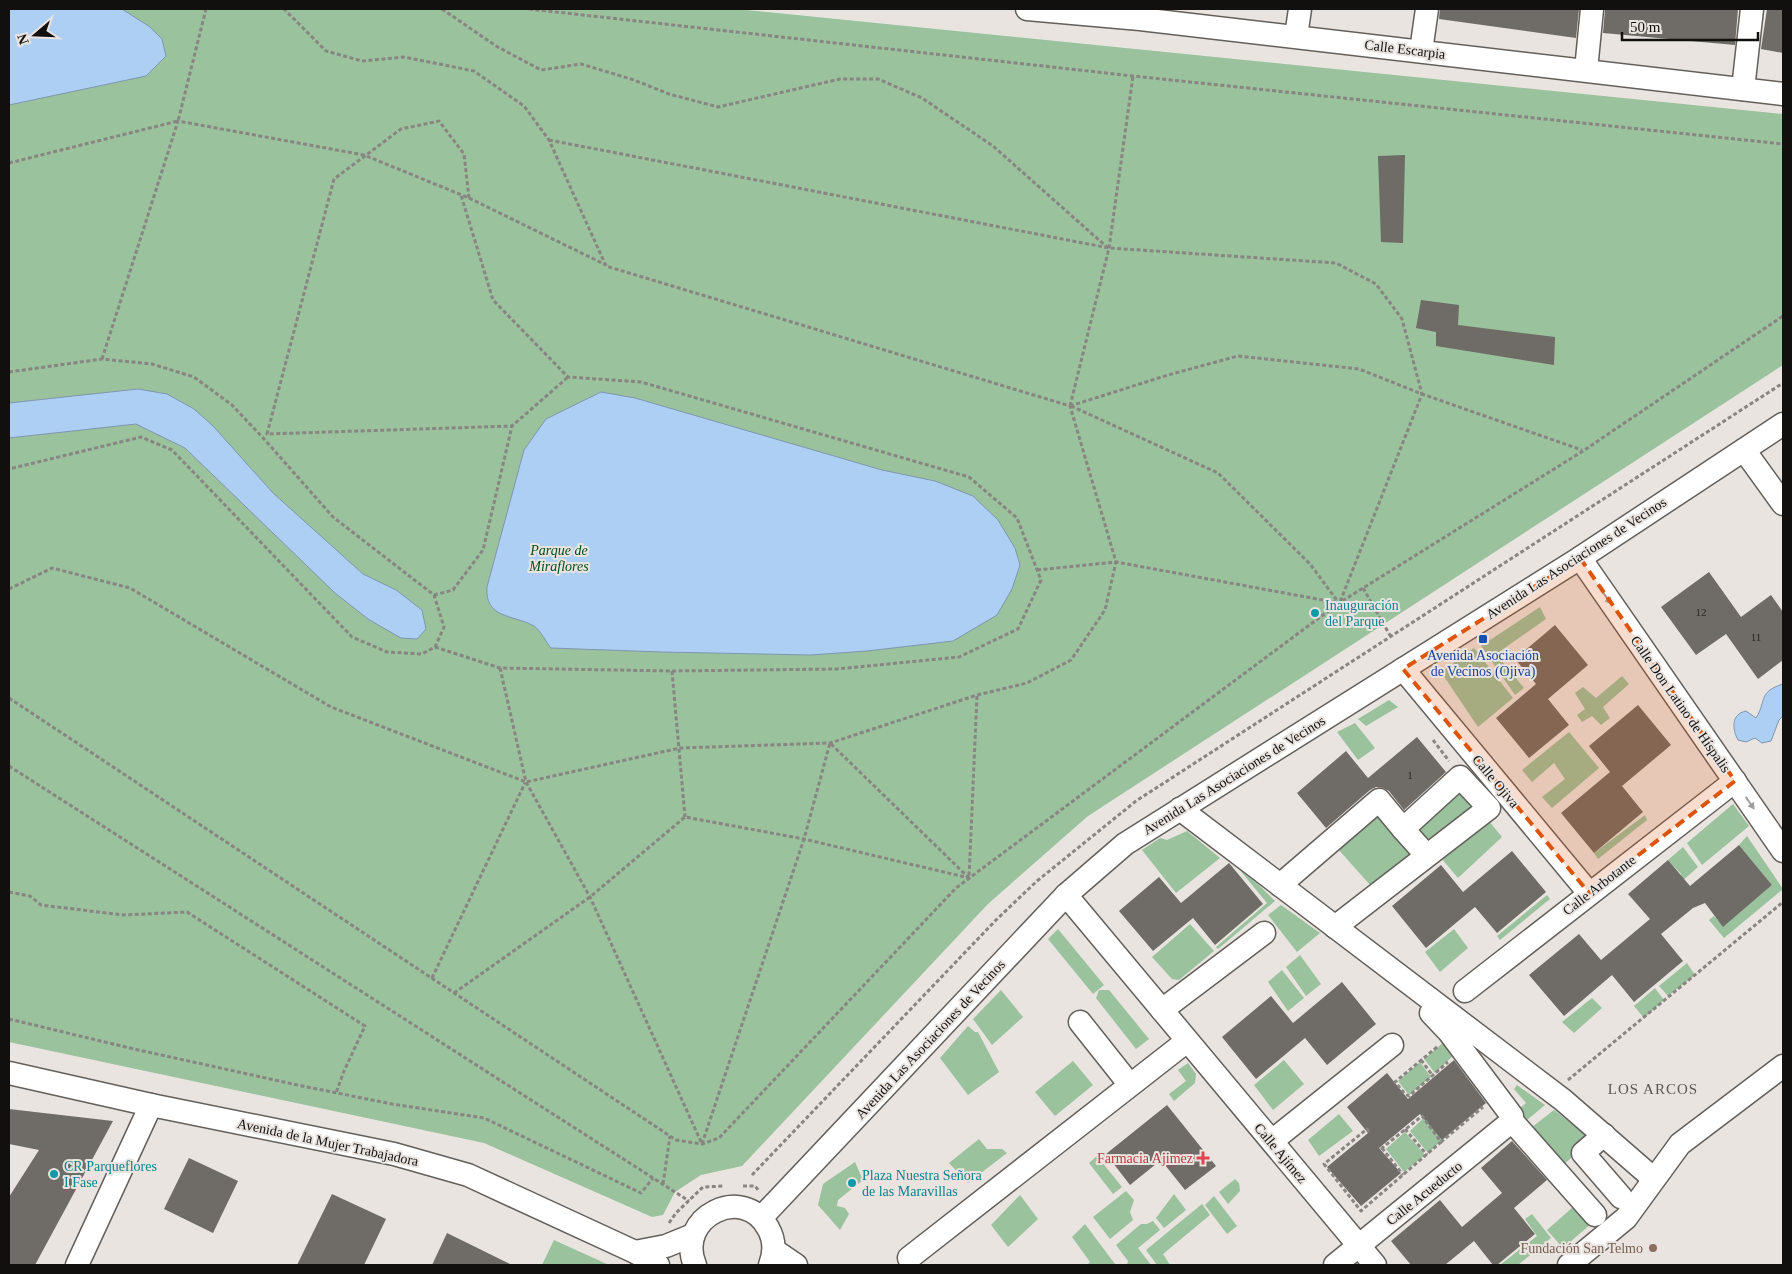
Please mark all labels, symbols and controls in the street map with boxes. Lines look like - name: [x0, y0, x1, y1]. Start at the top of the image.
- north arrow: [10, 10, 60, 60]
- scale bar: [1622, 10, 1758, 42]
- text: 50 m: [1630, 19, 1661, 35]
- text: N: [14, 32, 32, 46]
- street label: Calle Escarpia: [1364, 37, 1447, 62]
- street label: Avenida Las Asociaciones de Vecinos: [1483, 494, 1669, 622]
- park label: Parque de Miraflores: [528, 543, 589, 574]
- one-way arrow: [1602, 591, 1612, 604]
- place label: Inauguración del Parque: [1325, 598, 1399, 629]
- house number: 12: [1696, 606, 1707, 618]
- marker: Inauguración del Parque: [1309, 607, 1321, 619]
- house number: 11: [1751, 631, 1761, 643]
- marker: Avenida Asociación de Vecinos (Ojiva): [1477, 633, 1489, 645]
- street label: Calle Don Latino de Híspalis: [1628, 633, 1734, 775]
- place label: Avenida Asociación de Vecinos (Ojiva): [1427, 648, 1539, 680]
- street label: Avenida Las Asociaciones de Vecinos: [1140, 713, 1328, 838]
- street label: Calle Ojiva: [1469, 752, 1522, 811]
- house number: 1: [1407, 769, 1413, 781]
- one-way arrow: [1745, 796, 1755, 810]
- street label: Calle Arbotante: [1560, 852, 1639, 918]
- street label: Avenida Las Asociaciones de Vecinos: [853, 957, 1008, 1122]
- district label: LOS ARCOS: [1608, 1081, 1698, 1097]
- street label: Avenida de la Mujer Trabajadora: [236, 1116, 421, 1169]
- street label: Calle Ajímez: [1251, 1120, 1310, 1186]
- place label: Farmacia Ajimez: [1097, 1151, 1193, 1166]
- marker: Farmacia Ajimez: [1197, 1152, 1209, 1164]
- street label: Calle Acueducto: [1383, 1158, 1465, 1228]
- place label: CR Parqueflores I Fase: [64, 1159, 157, 1190]
- marker: CR Parqueflores I Fase: [48, 1168, 60, 1180]
- place label: Plaza Nuestra Señora de las Maravillas: [862, 1168, 983, 1199]
- marker: Plaza Nuestra Señora de las Maravillas: [846, 1177, 858, 1189]
- place label: Fundación San Telmo: [1521, 1241, 1643, 1256]
- marker: Fundación San Telmo: [1647, 1242, 1659, 1254]

